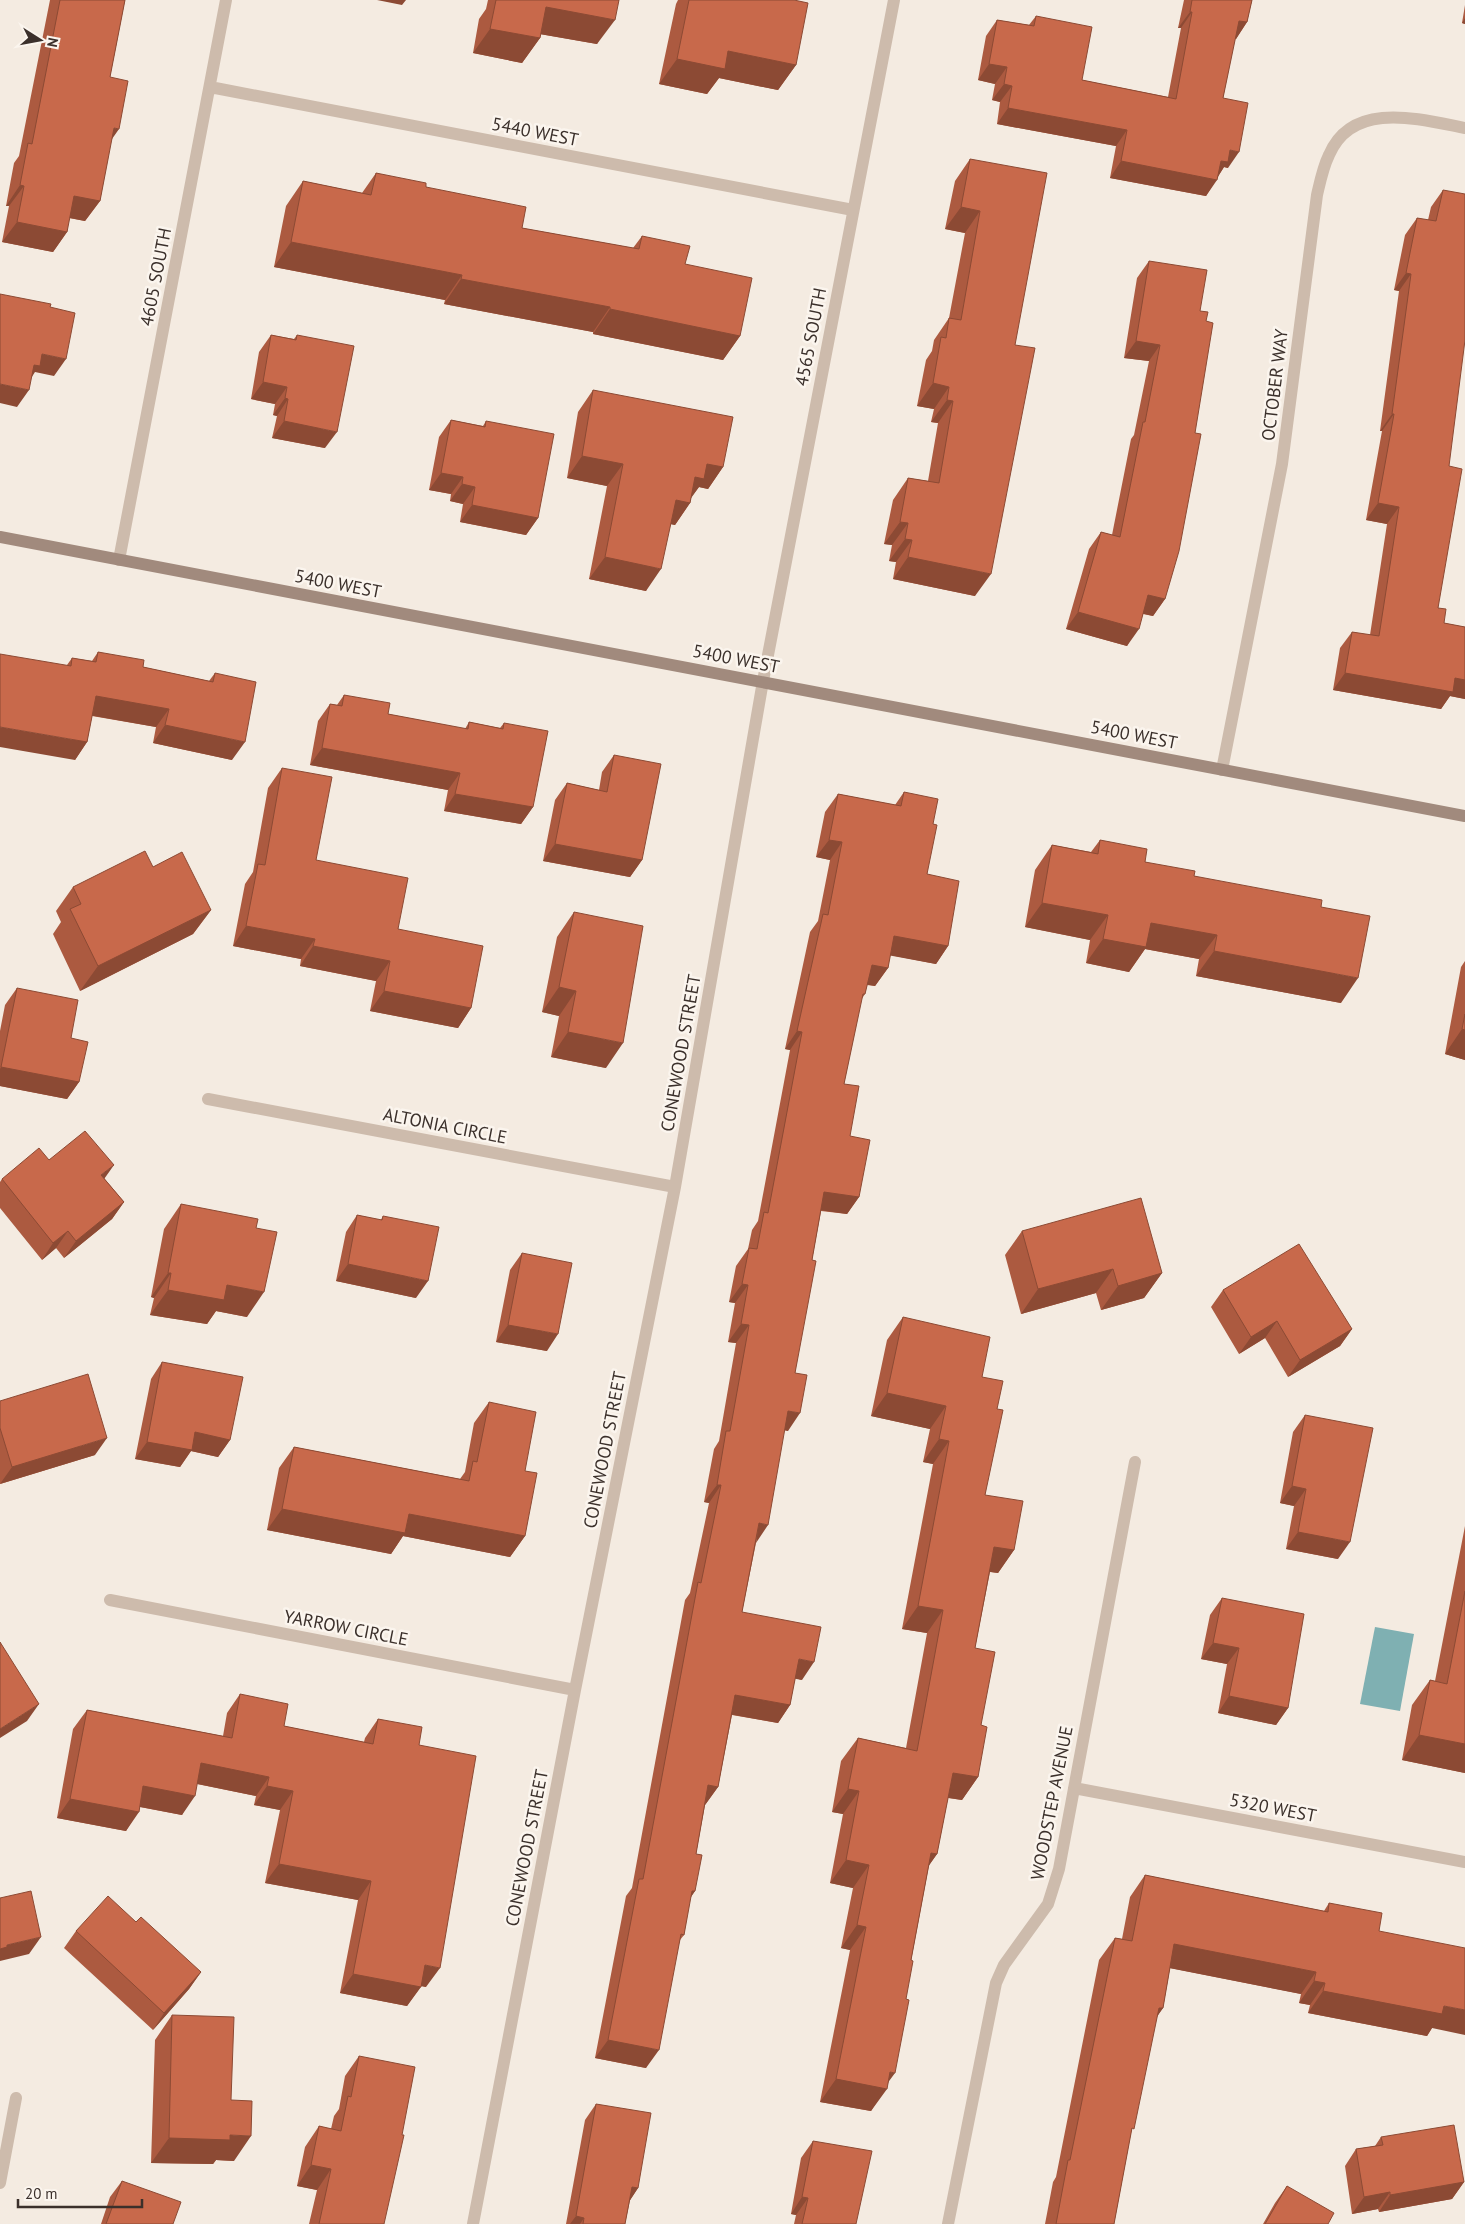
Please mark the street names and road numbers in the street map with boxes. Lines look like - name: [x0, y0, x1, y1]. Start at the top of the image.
- street label: 5440 WEST: [490, 112, 580, 151]
- street label: 4605 SOUTH: [135, 226, 176, 328]
- street label: 4565 SOUTH: [790, 286, 831, 388]
- street label: OCTOBER WAY: [1256, 328, 1293, 442]
- street label: 5400 WEST: [293, 564, 383, 603]
- street label: 5400 WEST: [691, 639, 781, 678]
- street label: 5400 WEST: [1089, 715, 1179, 754]
- street label: CONEWOOD STREET: [655, 973, 706, 1133]
- street label: ALTONIA CIRCLE: [381, 1102, 509, 1149]
- street label: CONEWOOD STREET: [578, 1370, 631, 1530]
- street label: YARROW CIRCLE: [282, 1604, 410, 1651]
- street label: WOODSTEP AVENUE: [1025, 1724, 1078, 1882]
- street label: CONEWOOD STREET: [500, 1768, 553, 1928]
- street label: 5320 WEST: [1228, 1788, 1318, 1827]

